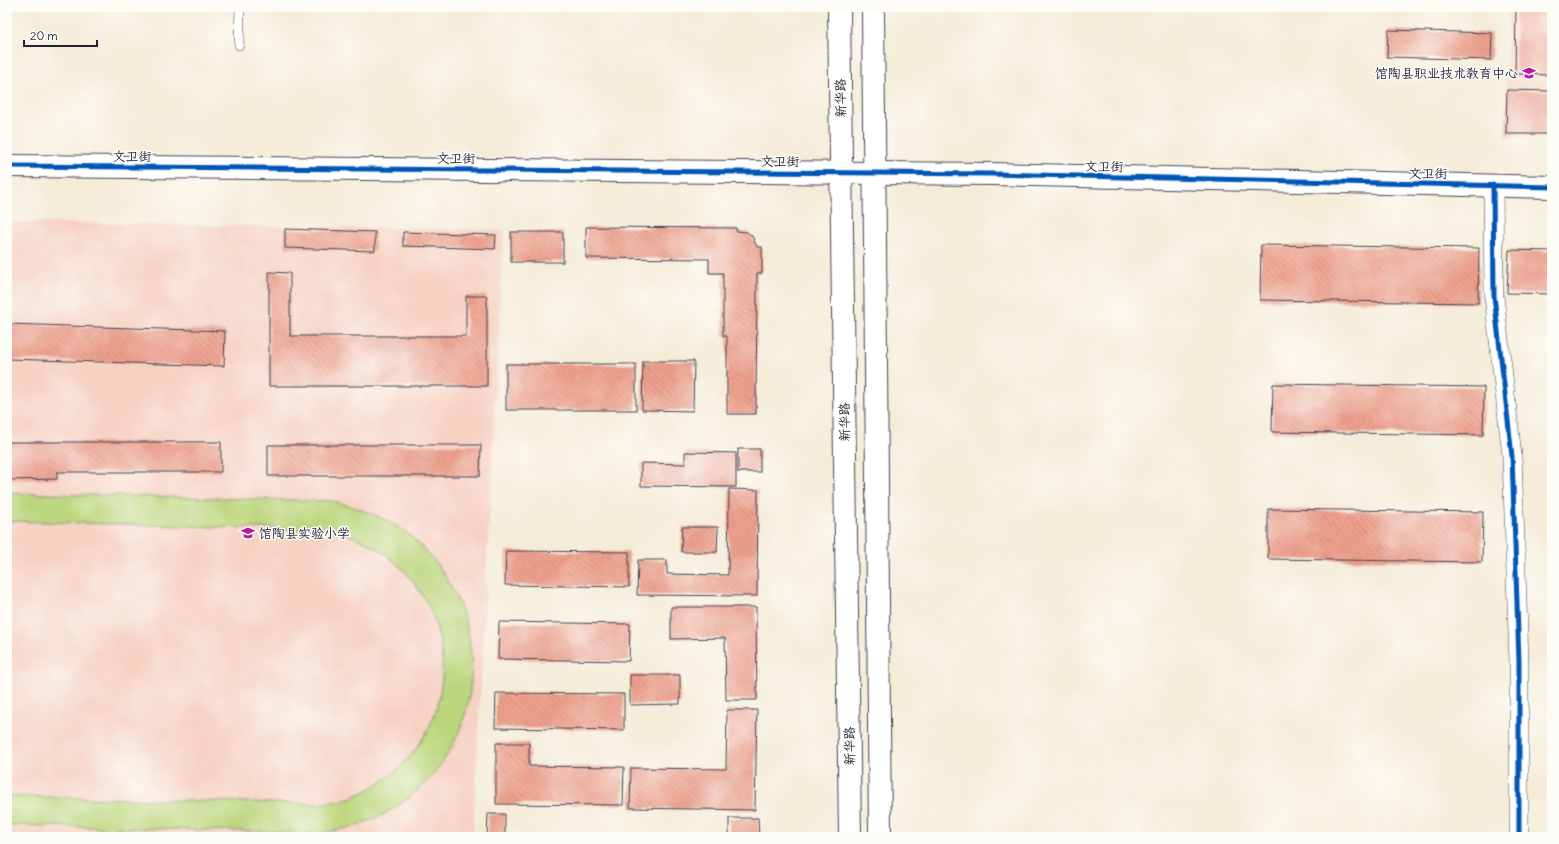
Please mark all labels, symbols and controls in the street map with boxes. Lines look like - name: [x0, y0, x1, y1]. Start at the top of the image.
- scale bar: [24, 22, 97, 48]
- text: 20 m: [30, 28, 58, 43]
- place label: 馆陶县职业技术教育中心: [1375, 65, 1518, 82]
- school or university icon: 馆陶县职业技术教育中心: [1521, 65, 1537, 81]
- street label: 新华路: [832, 78, 849, 118]
- street label: 文卫街: [112, 148, 152, 165]
- street label: 文卫街: [436, 150, 476, 167]
- street label: 文卫街: [760, 153, 800, 170]
- street label: 文卫街: [1084, 158, 1124, 175]
- street label: 文卫街: [1408, 165, 1448, 182]
- street label: 新华路: [836, 402, 853, 442]
- school or university icon: 馆陶县实验小学: [240, 525, 256, 541]
- place label: 馆陶县实验小学: [259, 525, 350, 542]
- street label: 新华路: [841, 726, 858, 766]

